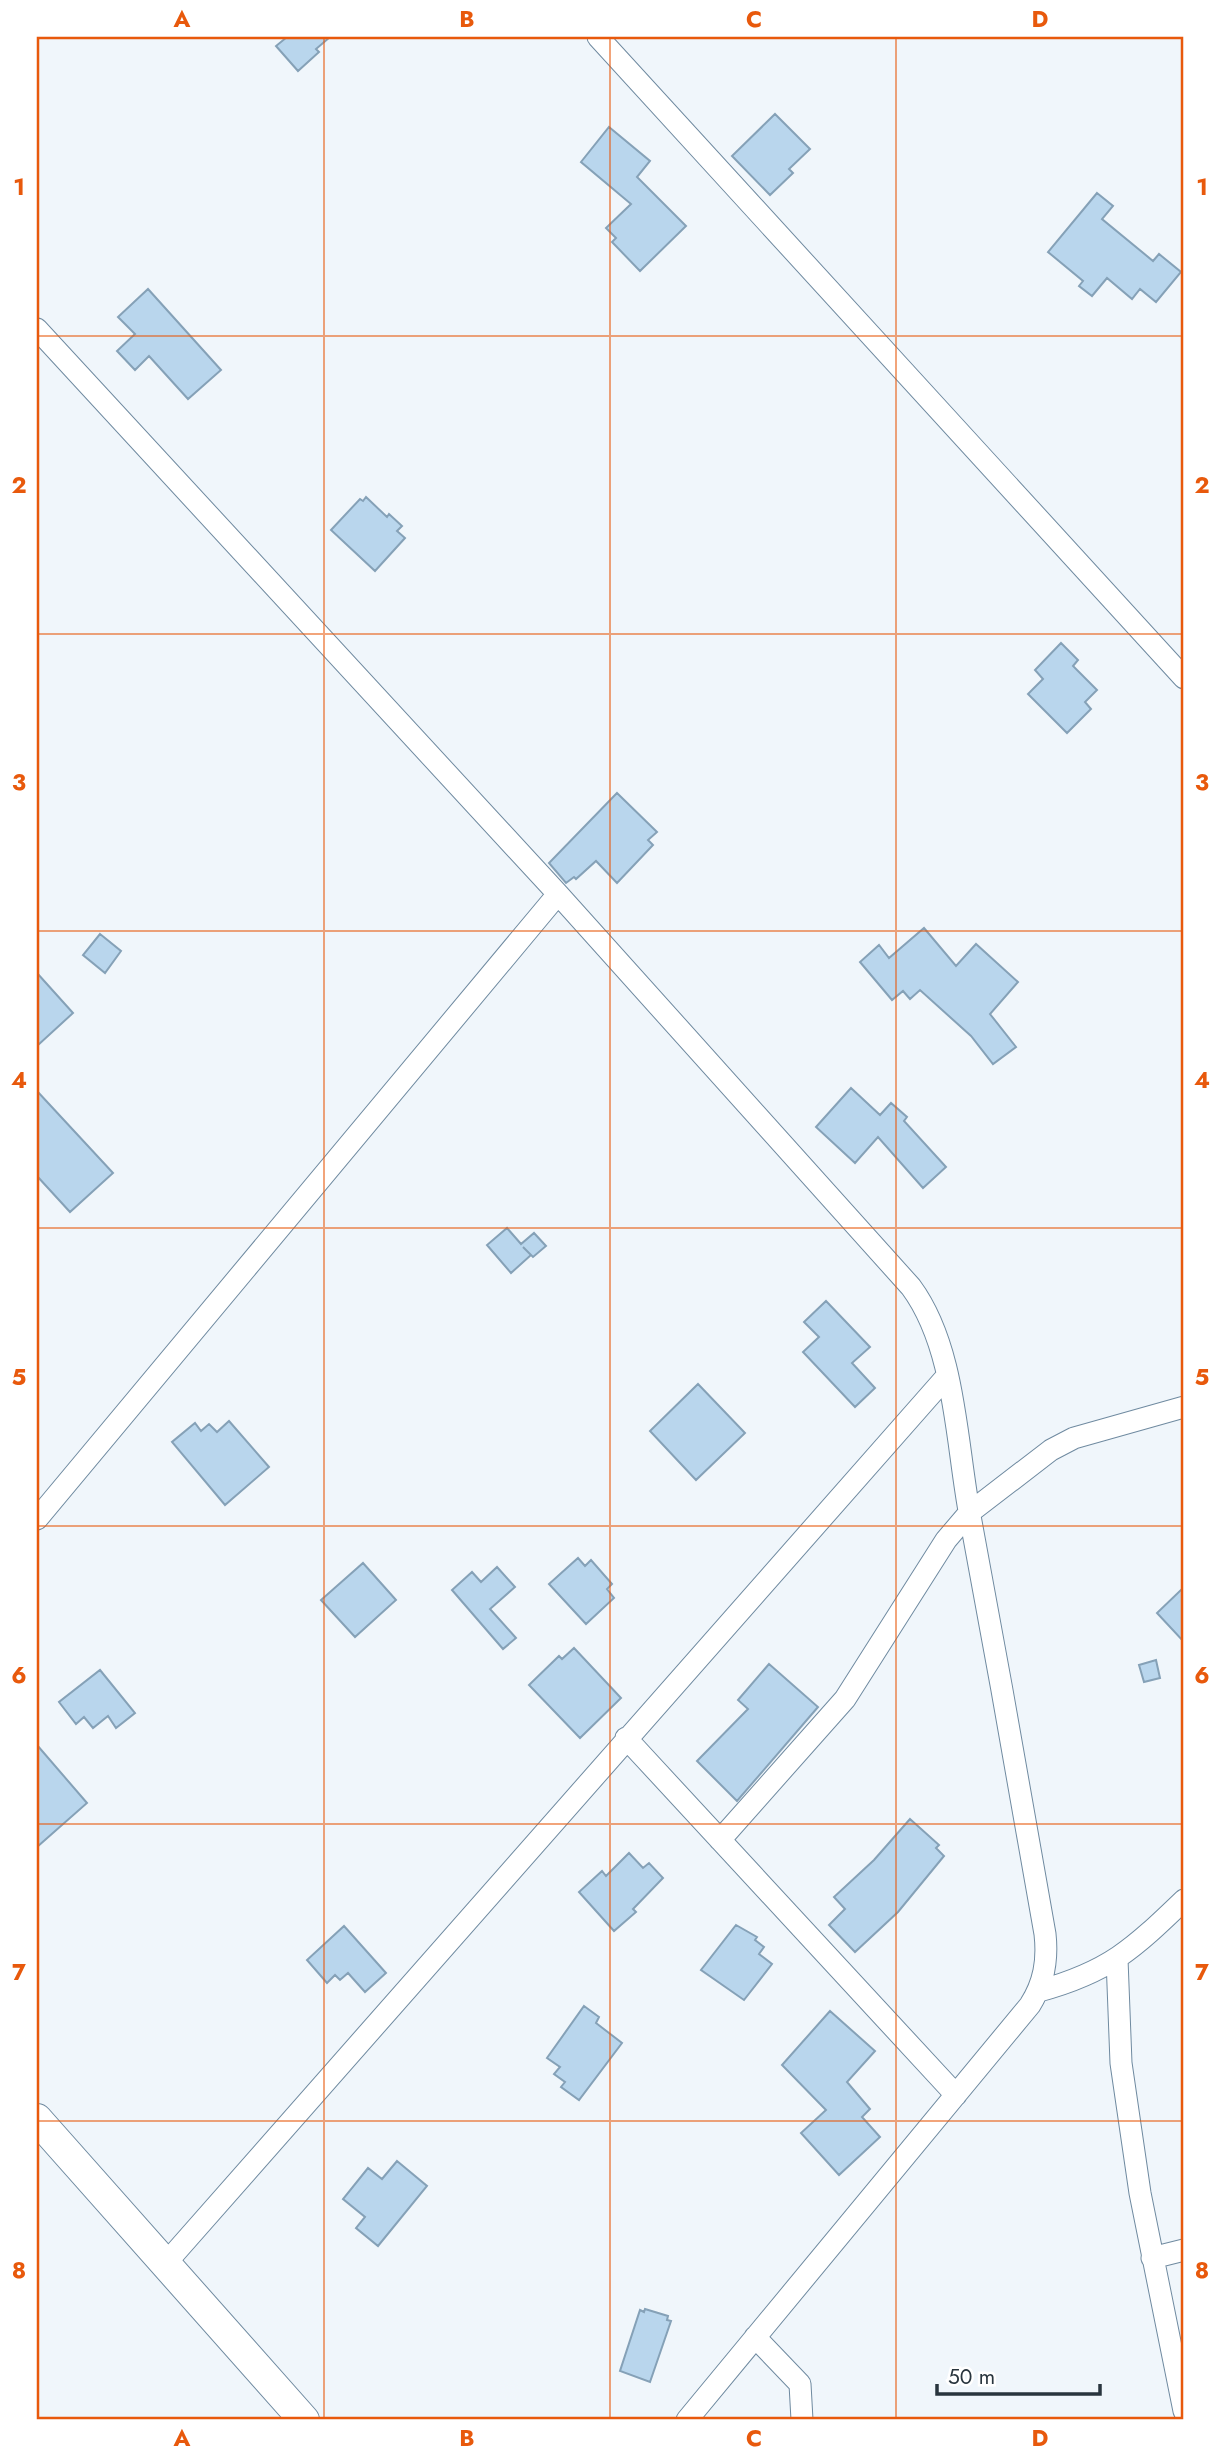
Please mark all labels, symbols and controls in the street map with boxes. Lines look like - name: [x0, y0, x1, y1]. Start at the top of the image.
- text: A: [173, 2, 191, 36]
- text: B: [459, 2, 475, 36]
- text: C: [746, 2, 762, 36]
- text: D: [1032, 2, 1049, 36]
- text: 1: [13, 170, 25, 204]
- text: 1: [1196, 170, 1208, 204]
- text: 2: [11, 468, 27, 502]
- text: 2: [1194, 468, 1210, 502]
- text: 3: [12, 765, 26, 799]
- text: 3: [1195, 765, 1209, 799]
- text: 4: [11, 1063, 27, 1097]
- text: 4: [1194, 1063, 1210, 1097]
- text: 5: [12, 1360, 26, 1394]
- text: 5: [1195, 1360, 1209, 1394]
- text: 6: [11, 1658, 27, 1692]
- text: 6: [1194, 1658, 1210, 1692]
- text: 7: [12, 1955, 26, 1989]
- text: 7: [1195, 1955, 1209, 1989]
- text: 8: [12, 2253, 26, 2287]
- text: 8: [1195, 2253, 1209, 2287]
- scale bar: [937, 2352, 1100, 2396]
- text: 50 m: [948, 2362, 995, 2392]
- text: A: [173, 2421, 191, 2455]
- text: B: [459, 2421, 475, 2455]
- text: C: [746, 2421, 762, 2455]
- text: D: [1032, 2421, 1049, 2455]

